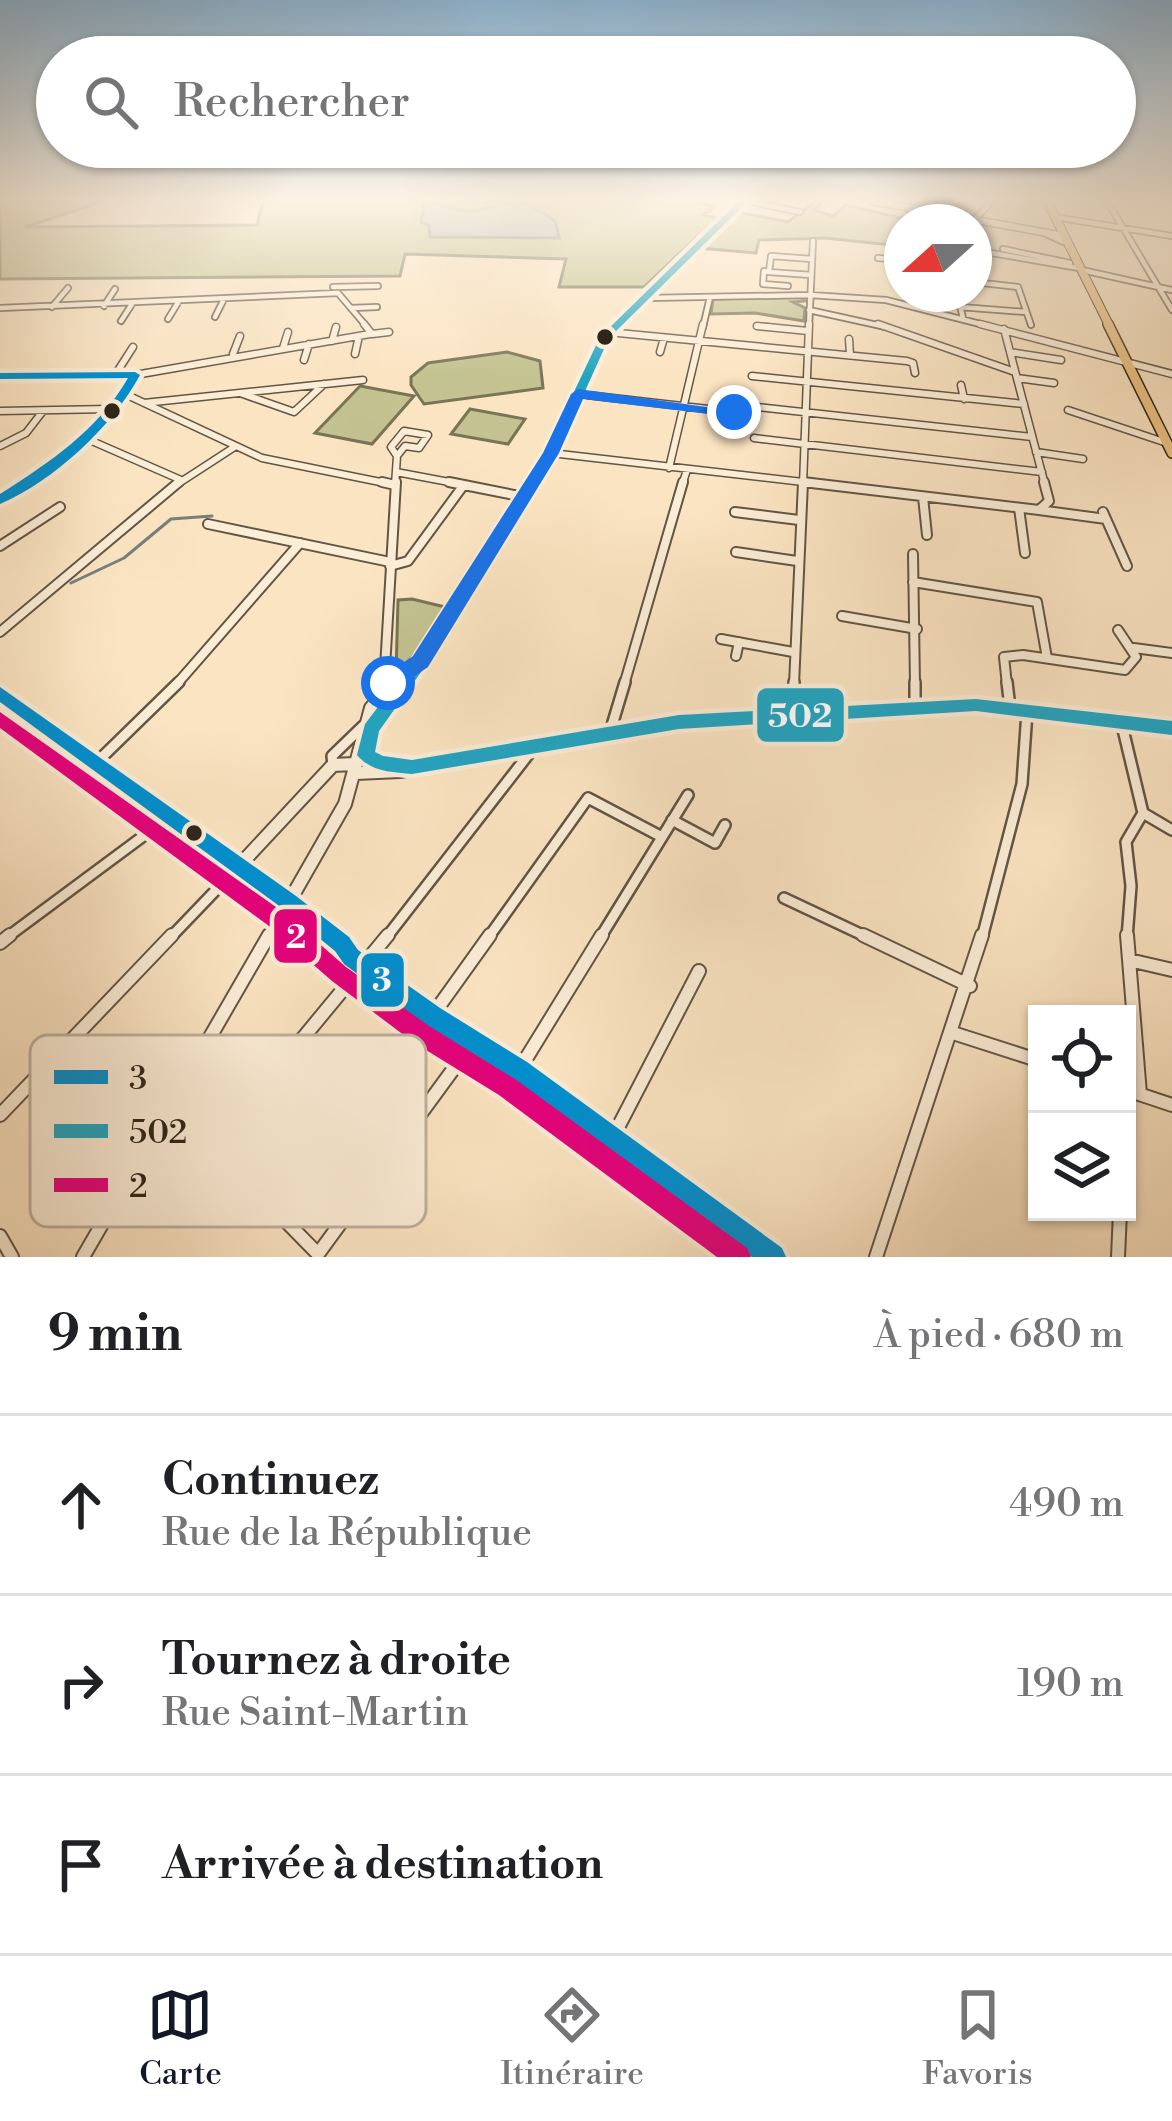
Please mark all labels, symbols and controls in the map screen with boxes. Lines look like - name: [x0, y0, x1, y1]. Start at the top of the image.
- search box: [36, 36, 1136, 168]
- icon: search: [78, 69, 144, 135]
- text: Rechercher: [174, 74, 410, 131]
- north arrow: [884, 204, 992, 312]
- unlabelled marker: [594, 326, 616, 348]
- route end: [707, 385, 761, 439]
- unlabelled marker: [101, 400, 123, 422]
- route start: [361, 656, 415, 710]
- line badge: 502: [755, 686, 846, 744]
- text: 502: [768, 697, 832, 738]
- unlabelled marker: [183, 822, 205, 844]
- line badge: 2: [272, 907, 319, 965]
- text: 2: [286, 918, 306, 959]
- line badge: 3: [359, 951, 406, 1009]
- text: 3: [372, 961, 392, 1002]
- map controls: [1028, 1005, 1136, 1221]
- button: locate: [1028, 1005, 1136, 1113]
- legend: [30, 1035, 426, 1227]
- text: 3: [129, 1059, 147, 1100]
- text: 502: [129, 1113, 187, 1154]
- button: layers: [1028, 1113, 1136, 1221]
- text: 2: [129, 1167, 148, 1208]
- text: 9 min: [48, 1303, 182, 1367]
- text: À pied · 680 m: [874, 1311, 1124, 1360]
- text: Continuez: [162, 1452, 379, 1509]
- icon: ahead: [48, 1472, 114, 1538]
- text: 490 m: [1009, 1480, 1124, 1529]
- text: Rue de la République: [162, 1509, 532, 1558]
- text: Tournez à droite: [162, 1632, 511, 1689]
- icon: right: [48, 1652, 114, 1718]
- text: 190 m: [1017, 1660, 1124, 1709]
- text: Rue Saint-Martin: [162, 1689, 468, 1738]
- icon: arrive: [48, 1832, 114, 1898]
- text: Arrivée à destination: [162, 1836, 603, 1893]
- tab: Carte: [139, 1982, 222, 2095]
- tab: Itinéraire: [500, 1982, 644, 2095]
- tab: Favoris: [922, 1982, 1033, 2095]

